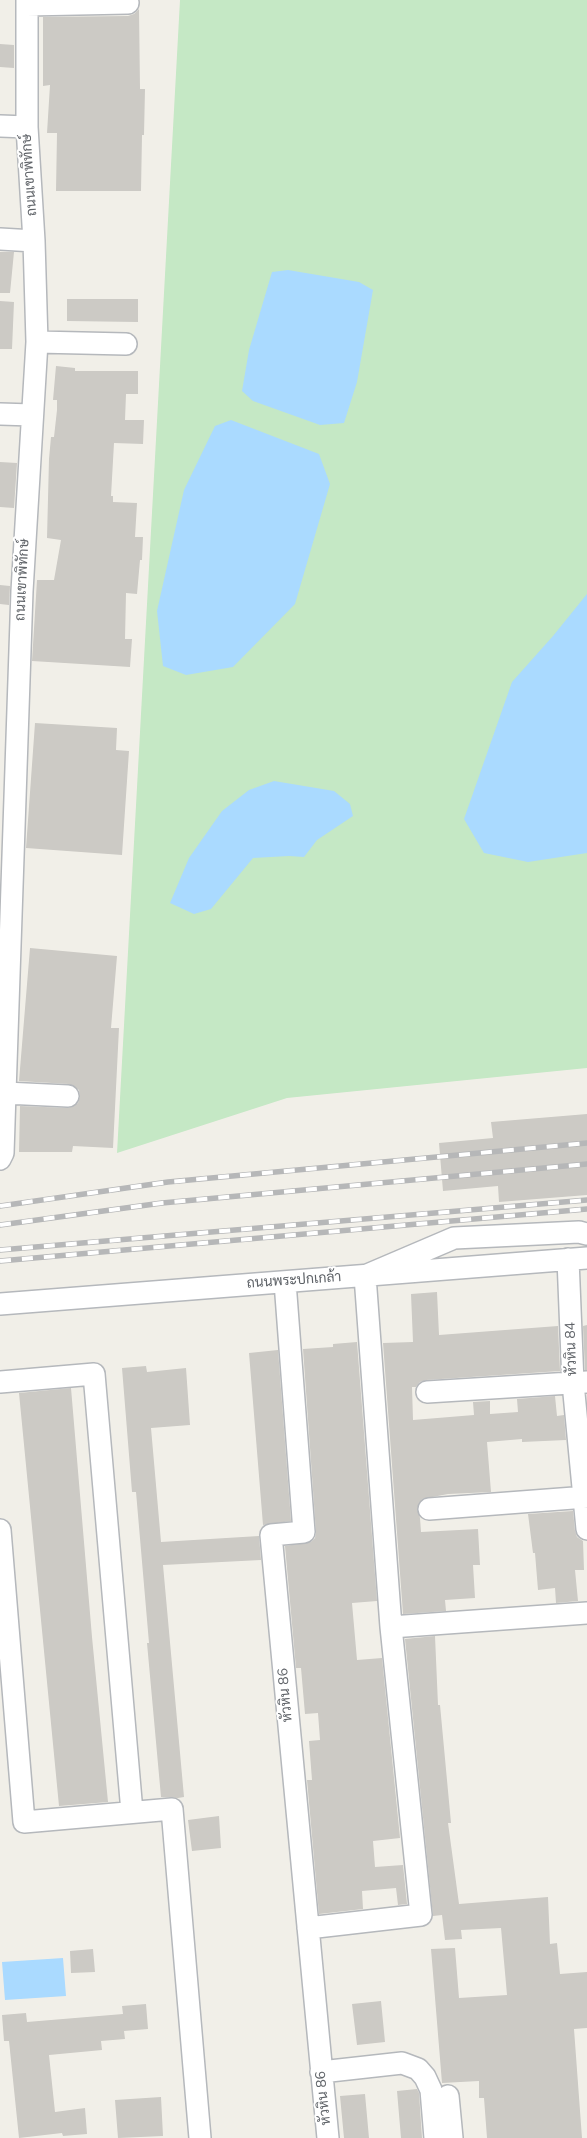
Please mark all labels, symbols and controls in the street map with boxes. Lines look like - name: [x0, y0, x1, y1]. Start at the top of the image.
- street label: ถนนเขาพิทักษ์: [19, 133, 41, 217]
- street label: ถนนเขาพิทักษ์: [12, 538, 34, 622]
- street label: ถนนพระปกเกล้า: [246, 1269, 342, 1293]
- street label: หัวหิน 84: [563, 1322, 581, 1376]
- street label: หัวหิน 86: [275, 1667, 297, 1723]
- street label: หัวหิน 86: [313, 2070, 335, 2126]

